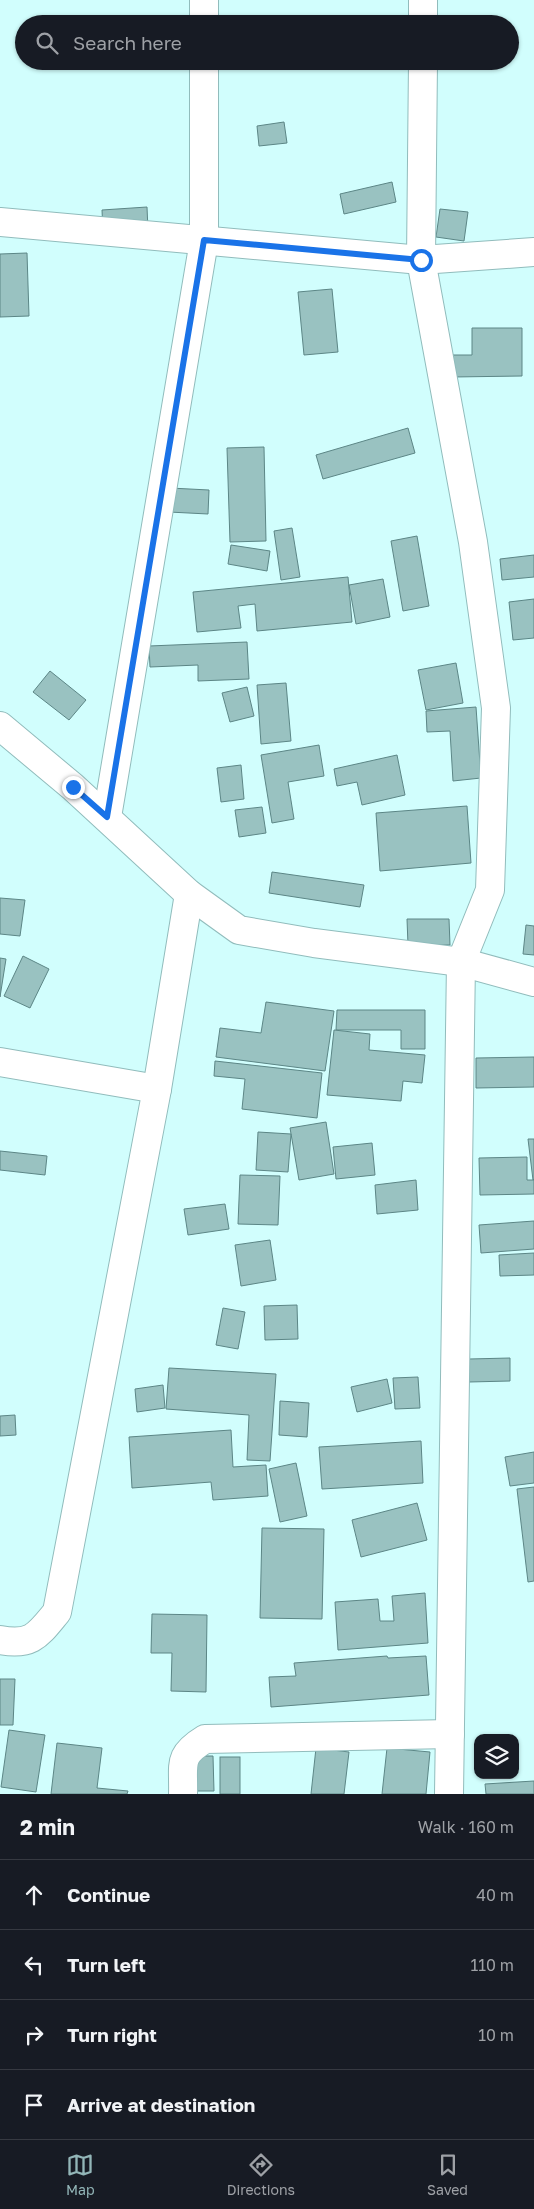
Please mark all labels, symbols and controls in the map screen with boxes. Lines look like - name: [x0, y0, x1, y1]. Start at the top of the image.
- search box: [15, 15, 519, 70]
- icon: search: [33, 29, 61, 57]
- text: Search here: [73, 31, 182, 54]
- route start: [410, 249, 433, 272]
- route end: [62, 776, 85, 799]
- map controls: [474, 1734, 519, 1779]
- button: layers: [474, 1734, 519, 1779]
- text: 2 min: [20, 1814, 75, 1840]
- text: Walk · 160 m: [418, 1817, 514, 1837]
- icon: ahead: [20, 1881, 48, 1909]
- text: Continue: [67, 1883, 150, 1906]
- text: 40 m: [476, 1885, 514, 1905]
- icon: left: [20, 1951, 48, 1979]
- text: Turn left: [67, 1953, 146, 1976]
- text: 110 m: [470, 1955, 514, 1975]
- icon: right: [20, 2021, 48, 2049]
- text: Turn right: [67, 2023, 157, 2046]
- text: 10 m: [478, 2025, 514, 2045]
- icon: arrive: [20, 2091, 48, 2119]
- text: Arrive at destination: [67, 2093, 255, 2116]
- tab: Map: [66, 2151, 95, 2198]
- tab: Directions: [227, 2151, 295, 2198]
- tab: Saved: [427, 2151, 468, 2198]

